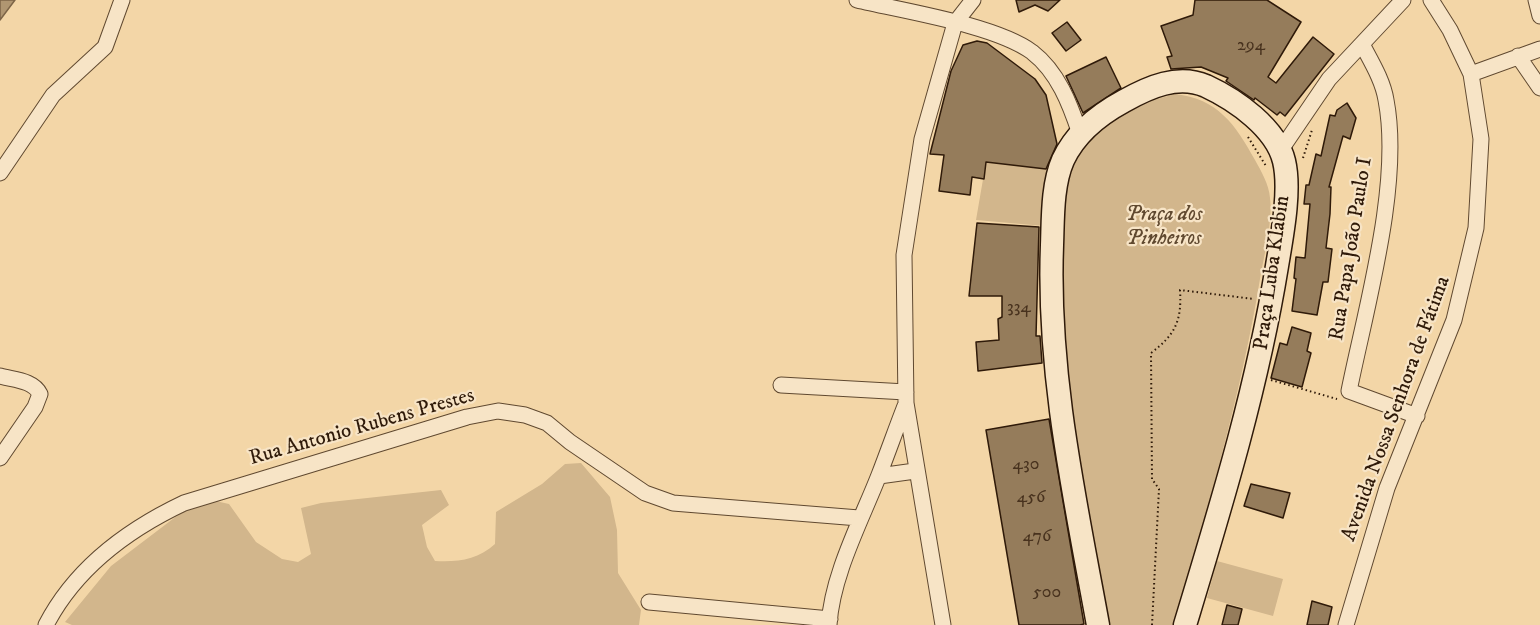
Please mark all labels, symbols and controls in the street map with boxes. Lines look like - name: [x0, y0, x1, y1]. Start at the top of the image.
- house number: 294: [1237, 35, 1265, 57]
- street label: Rua Papa João Paulo I: [1325, 156, 1379, 342]
- street label: Praça Luba Klabin: [1250, 194, 1296, 352]
- park label: Praça dos Pinheiros: [1126, 203, 1202, 253]
- street label: Avenida Nossa Senhora de Fátima: [1337, 273, 1457, 545]
- house number: 334: [1007, 297, 1031, 319]
- street label: Rua Antonio Rubens Prestes: [247, 384, 477, 472]
- house number: 430: [1013, 454, 1039, 476]
- house number: 456: [1017, 487, 1045, 509]
- house number: 476: [1023, 526, 1051, 548]
- house number: 500: [1033, 582, 1061, 604]

